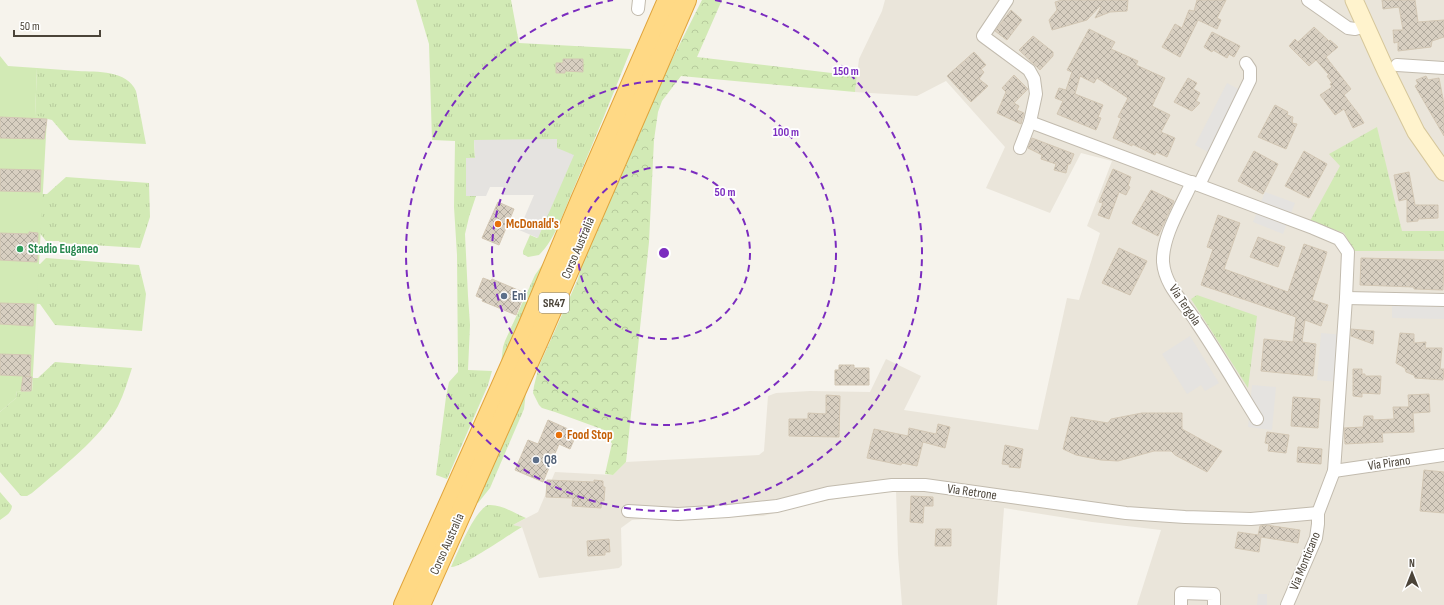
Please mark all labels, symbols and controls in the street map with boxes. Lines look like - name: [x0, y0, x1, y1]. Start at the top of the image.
- scale bar: [14, 12, 100, 38]
- text: 50 m: [20, 19, 40, 34]
- text: 150 m: [833, 64, 859, 79]
- text: 100 m: [773, 125, 799, 140]
- text: 50 m: [715, 185, 735, 200]
- street label: Corso Australia: [558, 215, 598, 281]
- place label: McDonald's: [506, 216, 559, 232]
- marker: McDonald's: [493, 219, 503, 229]
- place label: Stadio Euganeo: [28, 241, 99, 257]
- marker: Stadio Euganeo: [15, 244, 25, 254]
- centre of rings: [657, 246, 671, 260]
- street label: Via Tergola: [1165, 281, 1205, 329]
- place label: Eni: [512, 288, 526, 304]
- marker: Eni: [499, 291, 509, 301]
- road number: SR47: [539, 293, 569, 313]
- place label: Food Stop: [567, 427, 613, 443]
- marker: Food Stop: [554, 430, 564, 440]
- place label: Q8: [544, 452, 557, 468]
- street label: Via Pirano: [1367, 452, 1411, 474]
- marker: Q8: [531, 455, 541, 465]
- street label: Via Retrone: [946, 481, 998, 503]
- street label: Corso Australia: [426, 511, 468, 577]
- street label: Via Monticano: [1286, 529, 1324, 593]
- north arrow: [1392, 553, 1432, 593]
- text: N: [1409, 557, 1415, 570]

